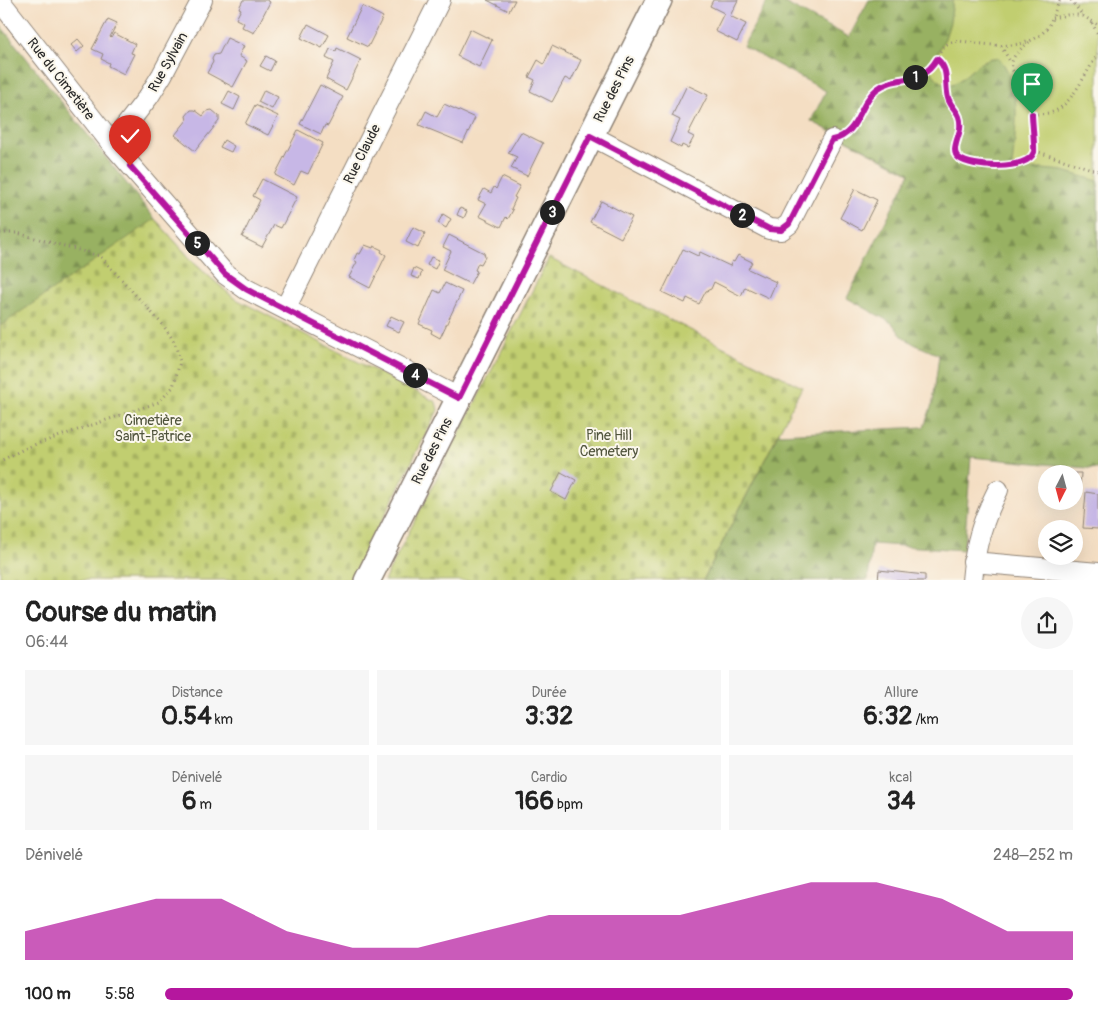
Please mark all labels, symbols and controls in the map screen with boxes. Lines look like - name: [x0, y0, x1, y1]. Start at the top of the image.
- street label: Rue Sylvain: [145, 29, 191, 95]
- street label: Rue du Cimetière: [24, 35, 98, 123]
- street label: Rue des Pins: [590, 52, 638, 125]
- pin: [1011, 63, 1053, 114]
- pin: 1: [902, 64, 928, 90]
- text: 1: [913, 69, 918, 86]
- icon: arrive: [1018, 70, 1046, 98]
- pin: [109, 115, 151, 166]
- street label: Rue Claude: [340, 121, 384, 186]
- icon: check: [116, 122, 144, 150]
- pin: 3: [540, 200, 564, 224]
- pin: 2: [730, 202, 754, 228]
- text: 3: [549, 204, 556, 221]
- text: 2: [739, 207, 746, 224]
- pin: 5: [184, 230, 210, 256]
- text: 5: [194, 235, 201, 252]
- pin: 4: [402, 362, 428, 388]
- text: 4: [411, 367, 420, 384]
- park label: Cimetière Saint-Patrice: [115, 412, 191, 445]
- street label: Rue des Pins: [408, 414, 456, 487]
- park label: Pine Hill Cemetery: [580, 427, 638, 460]
- north arrow: [1038, 465, 1082, 510]
- map controls: [1038, 465, 1083, 565]
- button: layers: [1038, 520, 1083, 565]
- text: Course du matin: [25, 595, 217, 630]
- button: share: [1021, 597, 1073, 649]
- text: 06:44: [25, 632, 68, 652]
- text: Distance: [171, 684, 223, 701]
- text: Durée: [532, 684, 566, 701]
- text: Allure: [884, 684, 918, 701]
- text: 0.54: [161, 701, 212, 732]
- text: 3:32: [525, 701, 573, 732]
- text: 6:32: [863, 701, 912, 732]
- text: km: [212, 711, 233, 728]
- text: /km: [912, 711, 939, 728]
- text: Dénivelé: [171, 769, 223, 786]
- text: Cardio: [531, 769, 567, 786]
- text: kcal: [890, 769, 912, 786]
- text: 6: [182, 786, 197, 817]
- text: 166: [515, 786, 554, 817]
- text: 34: [887, 786, 915, 817]
- text: m: [197, 796, 212, 813]
- text: bpm: [554, 796, 583, 813]
- text: Dénivelé: [25, 845, 83, 865]
- text: 248–252 m: [993, 845, 1073, 865]
- text: 100 m: [25, 984, 71, 1004]
- text: 5:58: [105, 984, 135, 1004]

